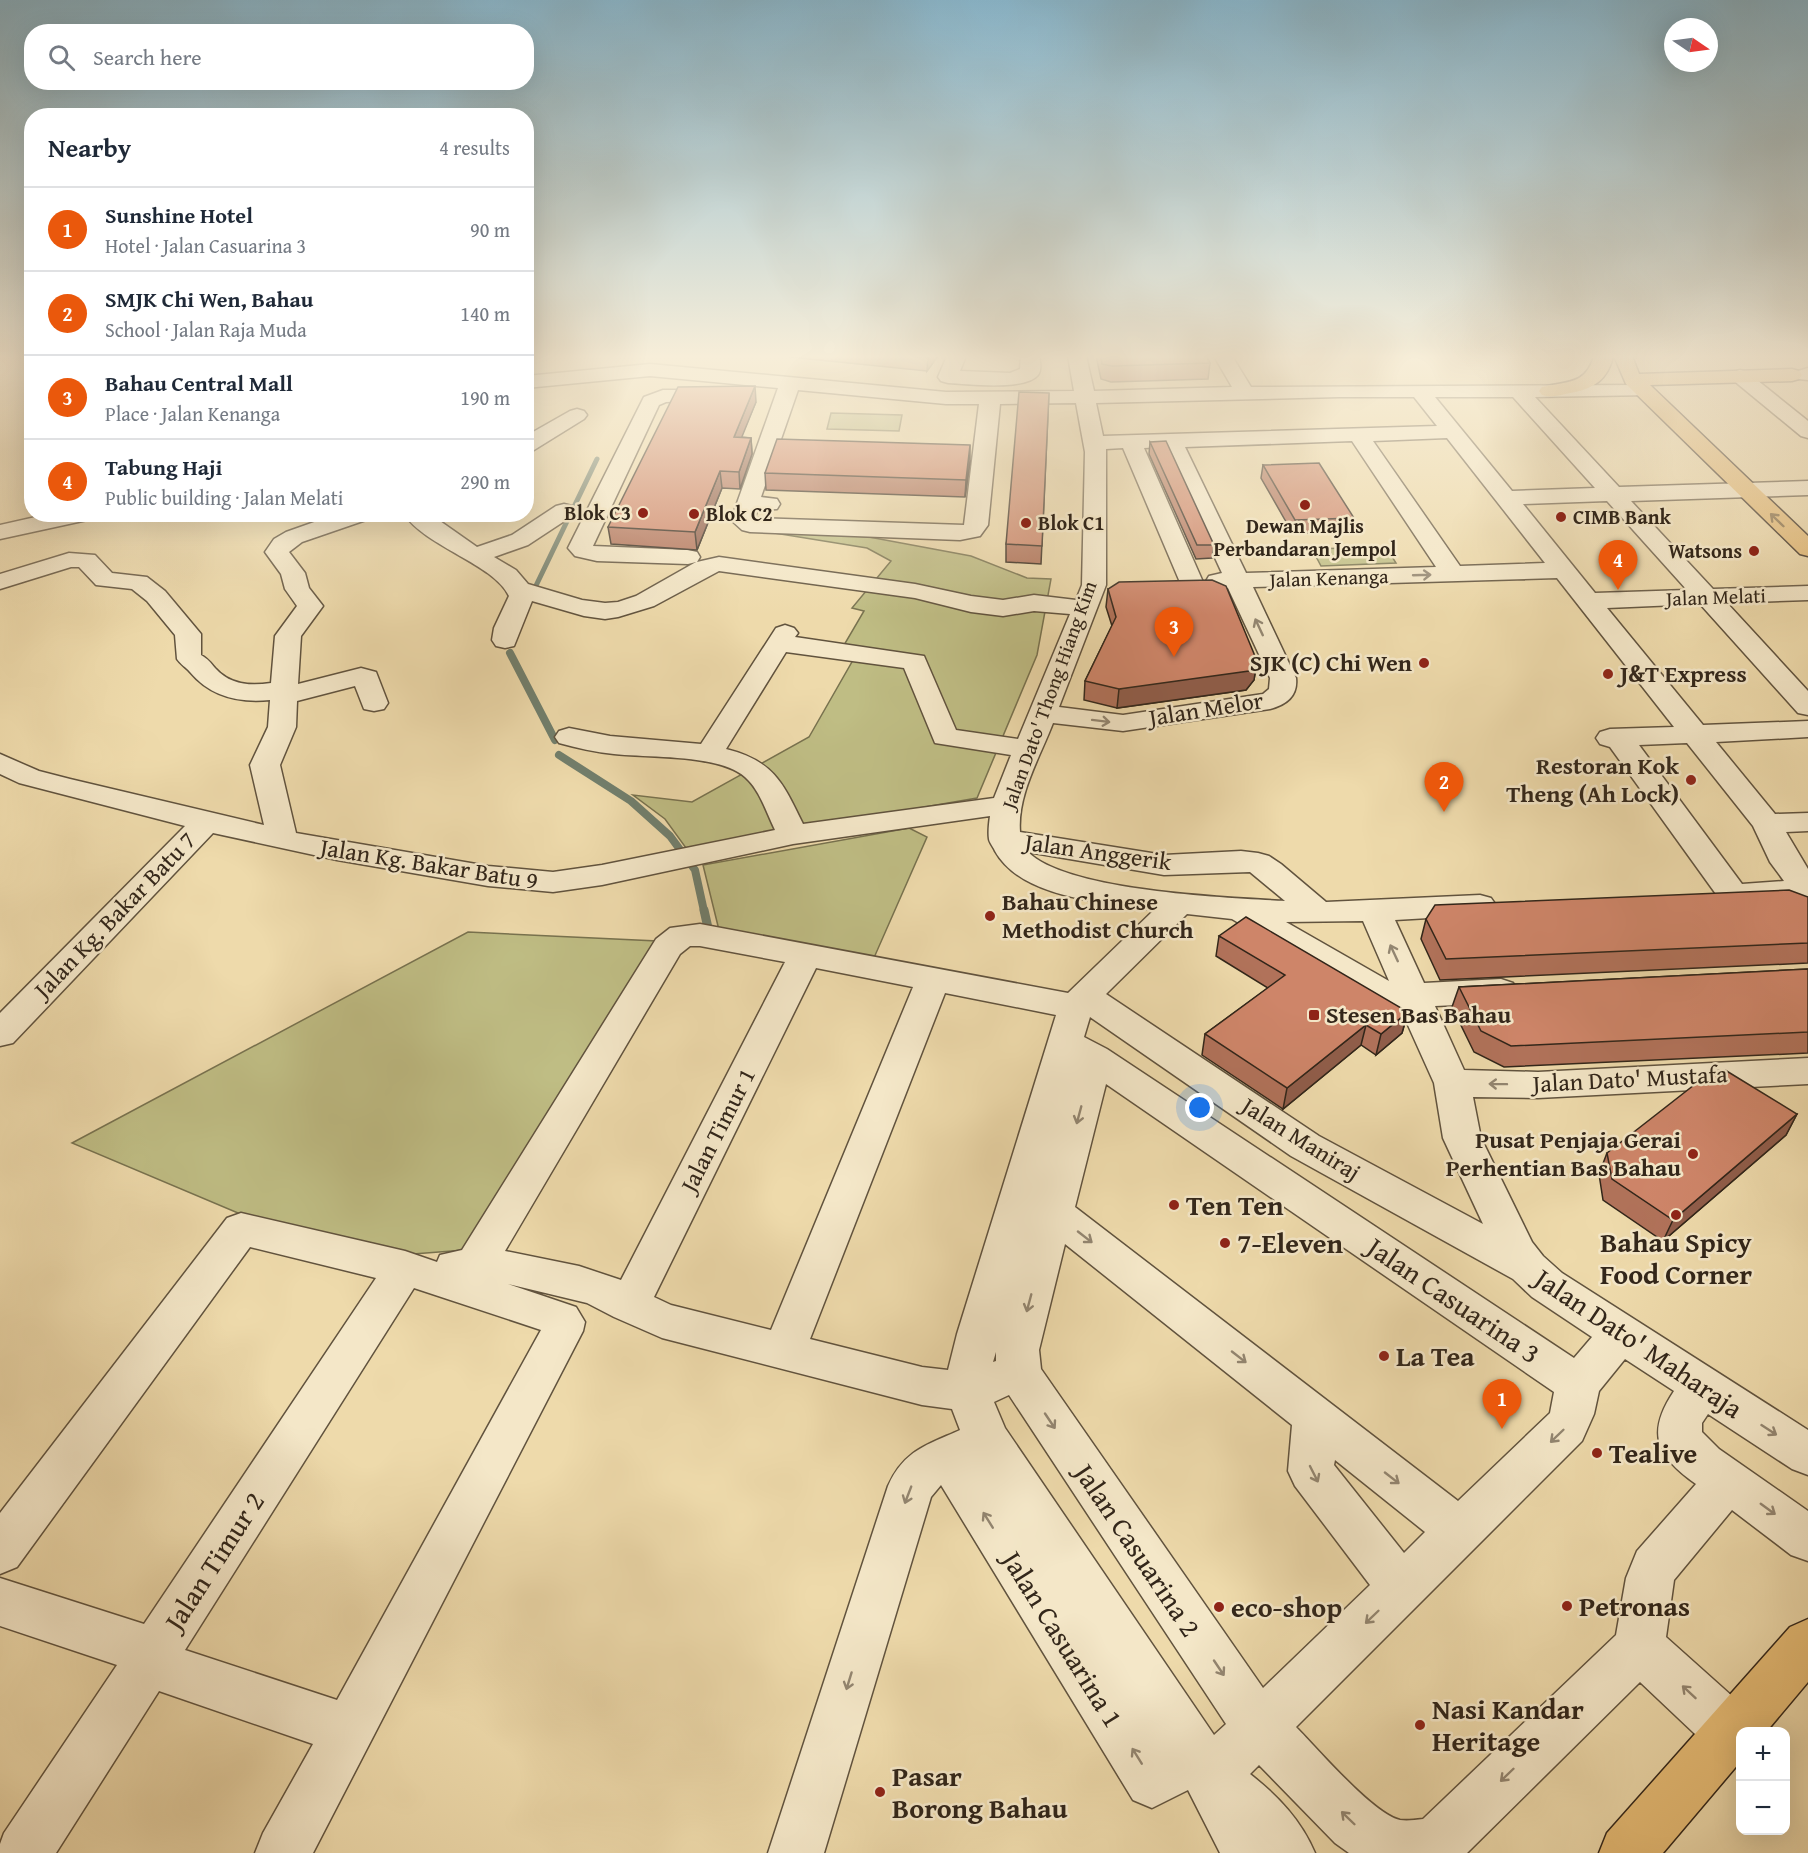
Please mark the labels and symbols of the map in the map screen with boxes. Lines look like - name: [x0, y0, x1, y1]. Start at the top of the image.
- north arrow: [1664, 18, 1718, 72]
- place label: Blok C3: [564, 498, 631, 527]
- marker: Dewan Majlis Perbandaran Jempol: [1298, 498, 1312, 512]
- place label: Blok C2: [706, 499, 773, 528]
- place label: CIMB Bank: [1573, 502, 1671, 531]
- marker: Blok C3: [636, 506, 650, 520]
- marker: Blok C2: [687, 507, 701, 521]
- place label: Blok C1: [1038, 508, 1105, 537]
- marker: CIMB Bank: [1554, 510, 1568, 524]
- place label: Dewan Majlis Perbandaran Jempol: [1214, 511, 1396, 563]
- one-way arrow: [1770, 512, 1785, 527]
- marker: Blok C1: [1019, 516, 1033, 530]
- place label: Watsons: [1668, 536, 1742, 565]
- pin: 4: [1598, 540, 1638, 590]
- marker: Watsons: [1747, 544, 1761, 558]
- street label: Jalan Kenanga: [1266, 561, 1389, 594]
- one-way arrow: [1411, 569, 1431, 580]
- street label: Jalan Dato' Thong Hiang Kim: [993, 576, 1104, 816]
- street label: Jalan Melati: [1663, 580, 1767, 613]
- pin: 3: [1154, 608, 1194, 657]
- one-way arrow: [1253, 618, 1265, 636]
- place label: SJK (C) Chi Wen: [1250, 645, 1412, 680]
- marker: SJK (C) Chi Wen: [1417, 656, 1431, 670]
- place label: J&T Express: [1616, 656, 1747, 691]
- marker: J&T Express: [1601, 667, 1615, 681]
- street label: Jalan Melor: [1143, 682, 1266, 735]
- one-way arrow: [1090, 715, 1110, 726]
- place label: Restoran Kok Theng (Ah Lock): [1506, 748, 1679, 811]
- pin: 2: [1424, 762, 1464, 812]
- marker: Restoran Kok Theng (Ah Lock): [1684, 773, 1698, 787]
- street label: Jalan Kg. Bakar Batu 7: [24, 823, 204, 1008]
- street label: Jalan Anggerik: [1020, 823, 1174, 879]
- street label: Jalan Kg. Bakar Batu 9: [315, 829, 540, 898]
- place label: Bahau Chinese Methodist Church: [1002, 884, 1193, 947]
- marker: Bahau Chinese Methodist Church: [983, 909, 997, 923]
- one-way arrow: [1388, 944, 1399, 962]
- place label: Stesen Bas Bahau: [1326, 997, 1511, 1032]
- marker: Stesen Bas Bahau: [1307, 1008, 1321, 1022]
- street label: Jalan Dato' Mustafa: [1529, 1056, 1729, 1101]
- street label: Jalan Timur 1: [670, 1062, 764, 1201]
- one-way arrow: [1488, 1078, 1508, 1090]
- street label: Jalan Maniraj: [1232, 1087, 1368, 1189]
- your location: [1185, 1093, 1214, 1122]
- one-way arrow: [1073, 1105, 1084, 1124]
- place label: Pusat Penjaja Gerai Perhentian Bas Bahau: [1446, 1122, 1681, 1185]
- marker: Pusat Penjaja Gerai Perhentian Bas Bahau: [1686, 1147, 1700, 1161]
- place label: Ten Ten: [1186, 1184, 1284, 1225]
- marker: Ten Ten: [1167, 1198, 1181, 1212]
- marker: Bahau Spicy Food Corner: [1669, 1208, 1683, 1222]
- place label: Bahau Spicy Food Corner: [1600, 1221, 1752, 1294]
- place label: 7-Eleven: [1237, 1222, 1343, 1263]
- street label: Jalan Casuarina 3: [1357, 1225, 1549, 1373]
- one-way arrow: [1077, 1230, 1093, 1243]
- marker: 7-Eleven: [1218, 1236, 1232, 1250]
- street label: Jalan Dato' Maharaja: [1525, 1256, 1752, 1428]
- one-way arrow: [1023, 1294, 1034, 1313]
- place label: La Tea: [1396, 1335, 1475, 1376]
- marker: La Tea: [1377, 1349, 1391, 1363]
- one-way arrow: [1230, 1351, 1246, 1364]
- pin: 1: [1482, 1380, 1522, 1429]
- one-way arrow: [1044, 1412, 1056, 1428]
- one-way arrow: [1760, 1424, 1777, 1436]
- one-way arrow: [1549, 1429, 1564, 1443]
- place label: Tealive: [1609, 1432, 1697, 1473]
- marker: Tealive: [1590, 1446, 1604, 1460]
- street label: Jalan Casuarina 2: [1064, 1452, 1212, 1645]
- one-way arrow: [1309, 1465, 1321, 1483]
- one-way arrow: [1384, 1471, 1400, 1484]
- street label: Jalan Timur 2: [152, 1483, 274, 1641]
- one-way arrow: [902, 1485, 913, 1503]
- one-way arrow: [1760, 1503, 1776, 1516]
- one-way arrow: [982, 1512, 994, 1529]
- street label: Jalan Casuarina 1: [991, 1540, 1134, 1735]
- place label: Petronas: [1579, 1585, 1690, 1626]
- place label: eco-shop: [1231, 1586, 1342, 1627]
- marker: Petronas: [1560, 1599, 1574, 1613]
- marker: eco-shop: [1212, 1600, 1226, 1614]
- one-way arrow: [1365, 1609, 1380, 1624]
- one-way arrow: [1213, 1660, 1225, 1676]
- one-way arrow: [843, 1671, 854, 1690]
- one-way arrow: [1682, 1685, 1697, 1699]
- place label: Nasi Kandar Heritage: [1432, 1688, 1584, 1761]
- marker: Nasi Kandar Heritage: [1413, 1718, 1427, 1732]
- one-way arrow: [1130, 1748, 1142, 1765]
- place label: Pasar Borong Bahau: [892, 1755, 1068, 1828]
- one-way arrow: [1500, 1768, 1515, 1783]
- marker: Pasar Borong Bahau: [873, 1785, 887, 1799]
- one-way arrow: [1341, 1811, 1356, 1825]

